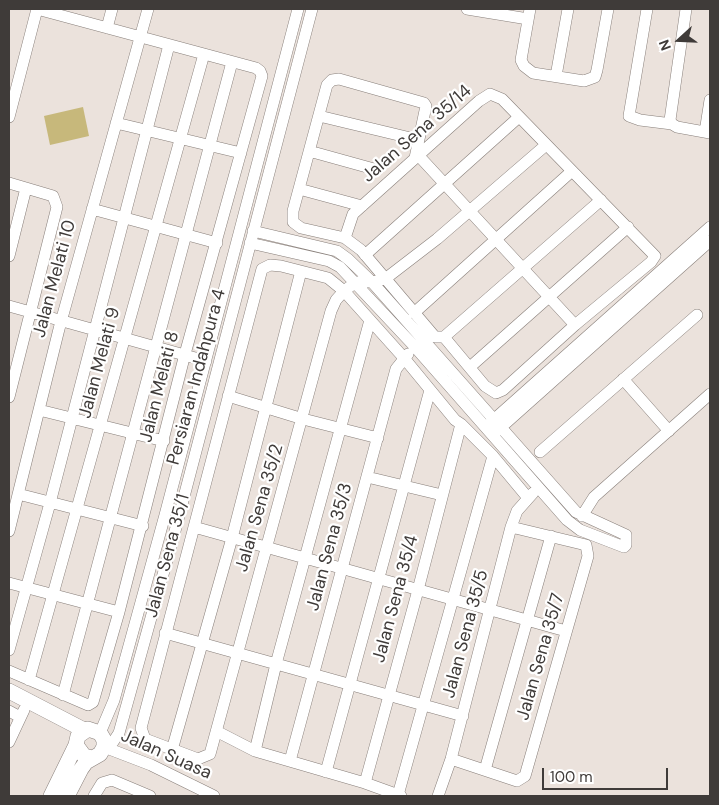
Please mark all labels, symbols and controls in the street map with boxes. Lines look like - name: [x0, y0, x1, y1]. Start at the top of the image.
- north arrow: [654, 15, 704, 65]
- text: N: [655, 37, 675, 53]
- street label: Jalan Sena 35/14: [358, 81, 476, 187]
- street label: Jalan Melati 10: [29, 218, 81, 340]
- street label: Persiaran Indahpura 4: [163, 287, 231, 467]
- street label: Jalan Melati 9: [75, 305, 125, 421]
- street label: Jalan Melati 8: [136, 329, 184, 445]
- street label: Jalan Sena 35/2: [231, 442, 289, 574]
- street label: Jalan Sena 35/3: [303, 481, 357, 613]
- street label: Jalan Sena 35/1: [141, 492, 195, 620]
- street label: Jalan Sena 35/4: [369, 533, 423, 665]
- street label: Jalan Sena 35/5: [439, 568, 493, 700]
- street label: Jalan Sena 35/7: [513, 591, 569, 723]
- street label: Jalan Suasa: [117, 725, 215, 785]
- scale bar: [544, 758, 670, 790]
- text: 100 m: [550, 767, 593, 787]

